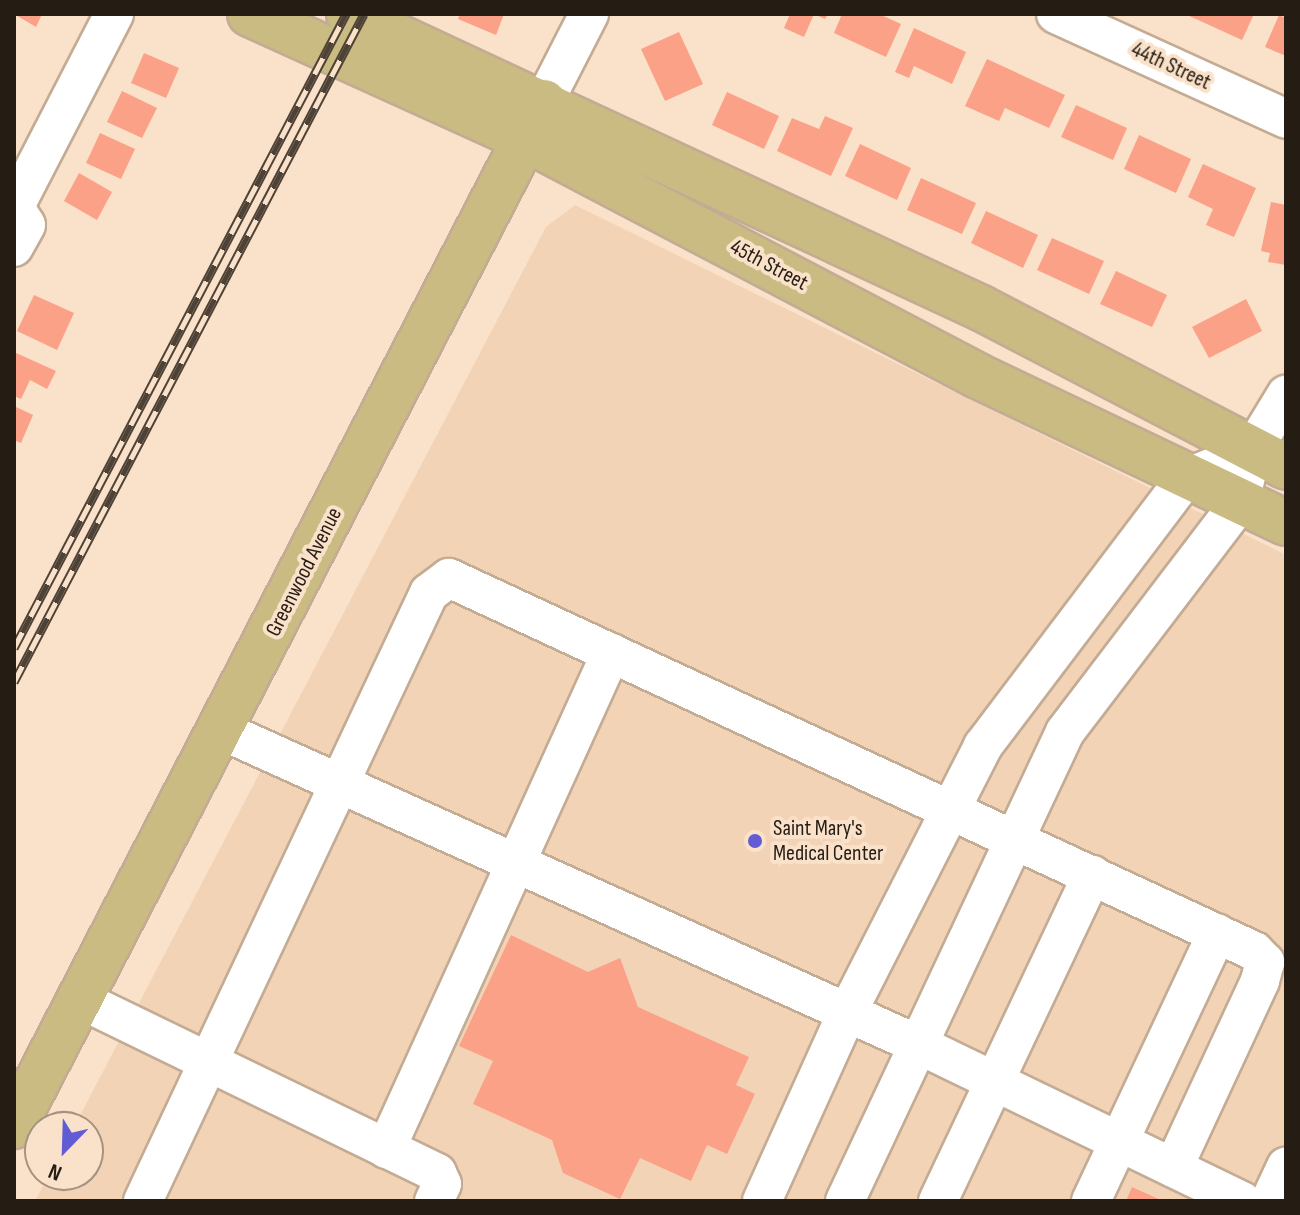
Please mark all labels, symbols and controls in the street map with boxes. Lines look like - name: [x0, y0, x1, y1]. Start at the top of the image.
- street label: 44th Street: [1127, 36, 1215, 96]
- street label: 45th Street: [726, 234, 812, 296]
- street label: Greenwood Avenue: [260, 503, 348, 641]
- place label: Saint Mary's Medical Center: [773, 815, 883, 866]
- marker: Saint Mary's Medical Center: [744, 830, 766, 852]
- north arrow: [24, 1111, 104, 1191]
- text: N: [45, 1157, 66, 1186]

